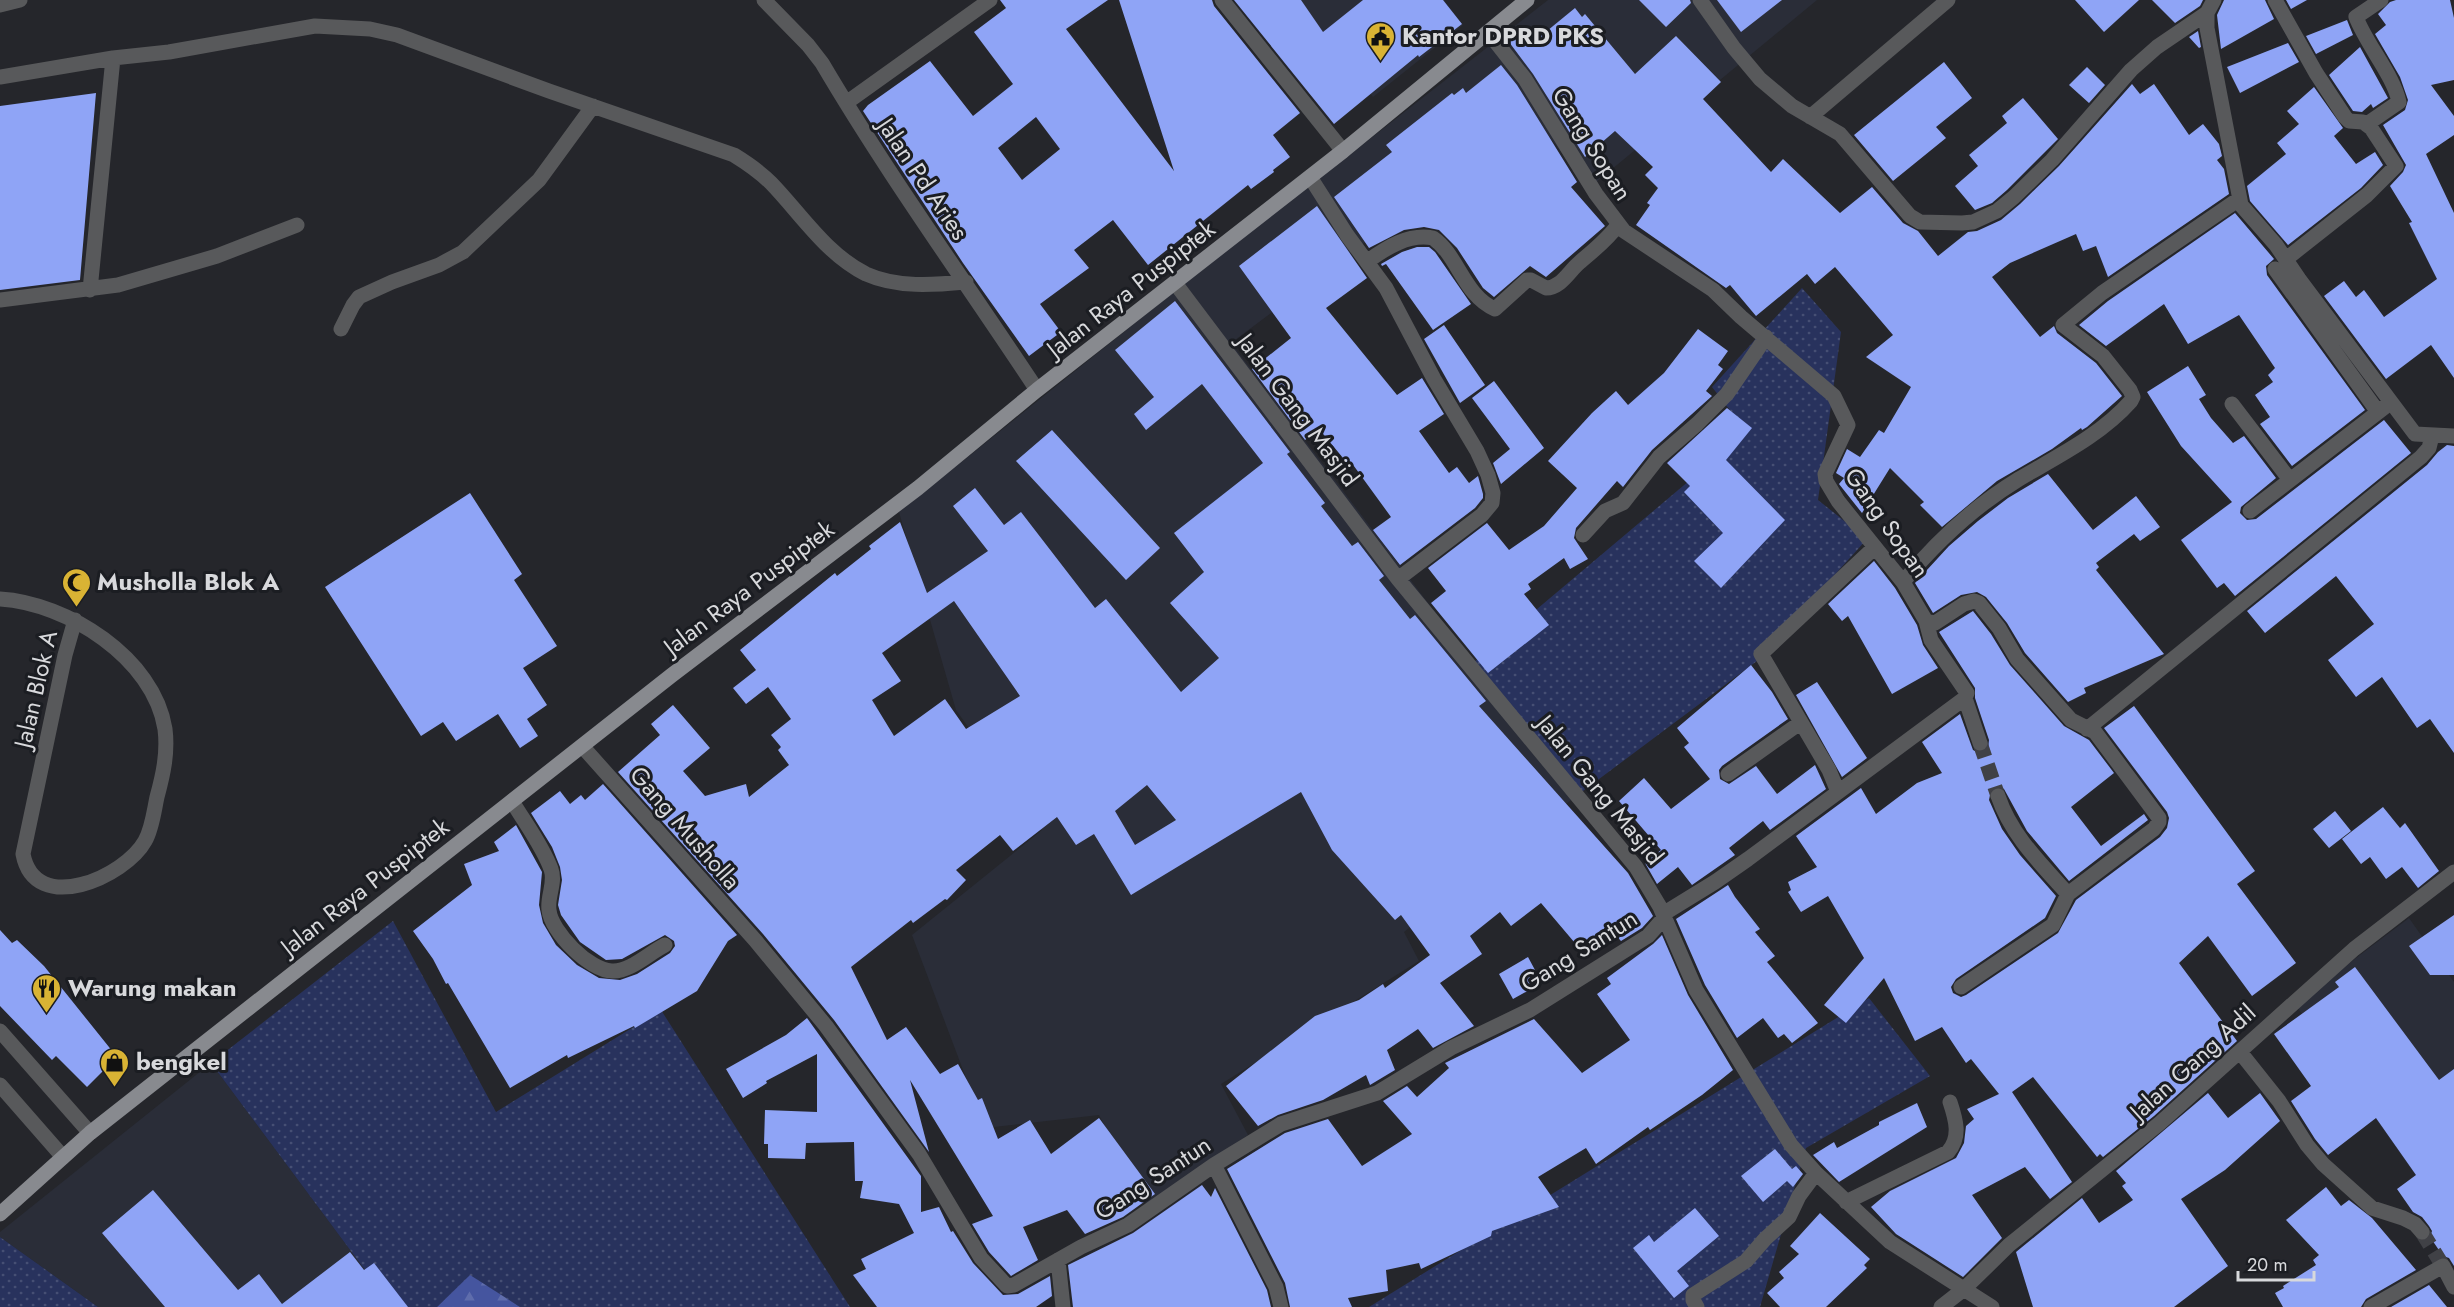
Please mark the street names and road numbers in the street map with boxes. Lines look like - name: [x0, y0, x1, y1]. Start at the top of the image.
- street label: Gang Sopan: [1544, 80, 1641, 207]
- street label: Jalan Pd Aries: [868, 108, 977, 247]
- street label: Jalan Raya Puspiptek: [1037, 211, 1223, 368]
- street label: Jalan Gang Masjid: [1227, 323, 1368, 494]
- street label: Gang Sopan: [1836, 460, 1938, 585]
- street label: Jalan Raya Puspiptek: [654, 512, 842, 665]
- street label: Jalan Blok A: [4, 626, 66, 754]
- street label: Jalan Gang Masjid: [1527, 705, 1672, 872]
- street label: Gang Musholla: [622, 758, 749, 897]
- street label: Jalan Raya Puspiptek: [271, 809, 457, 966]
- street label: Gang Santun: [1514, 901, 1644, 1000]
- street label: Jalan Gang Adil: [2120, 995, 2263, 1130]
- street label: Gang Santun: [1088, 1127, 1218, 1228]

